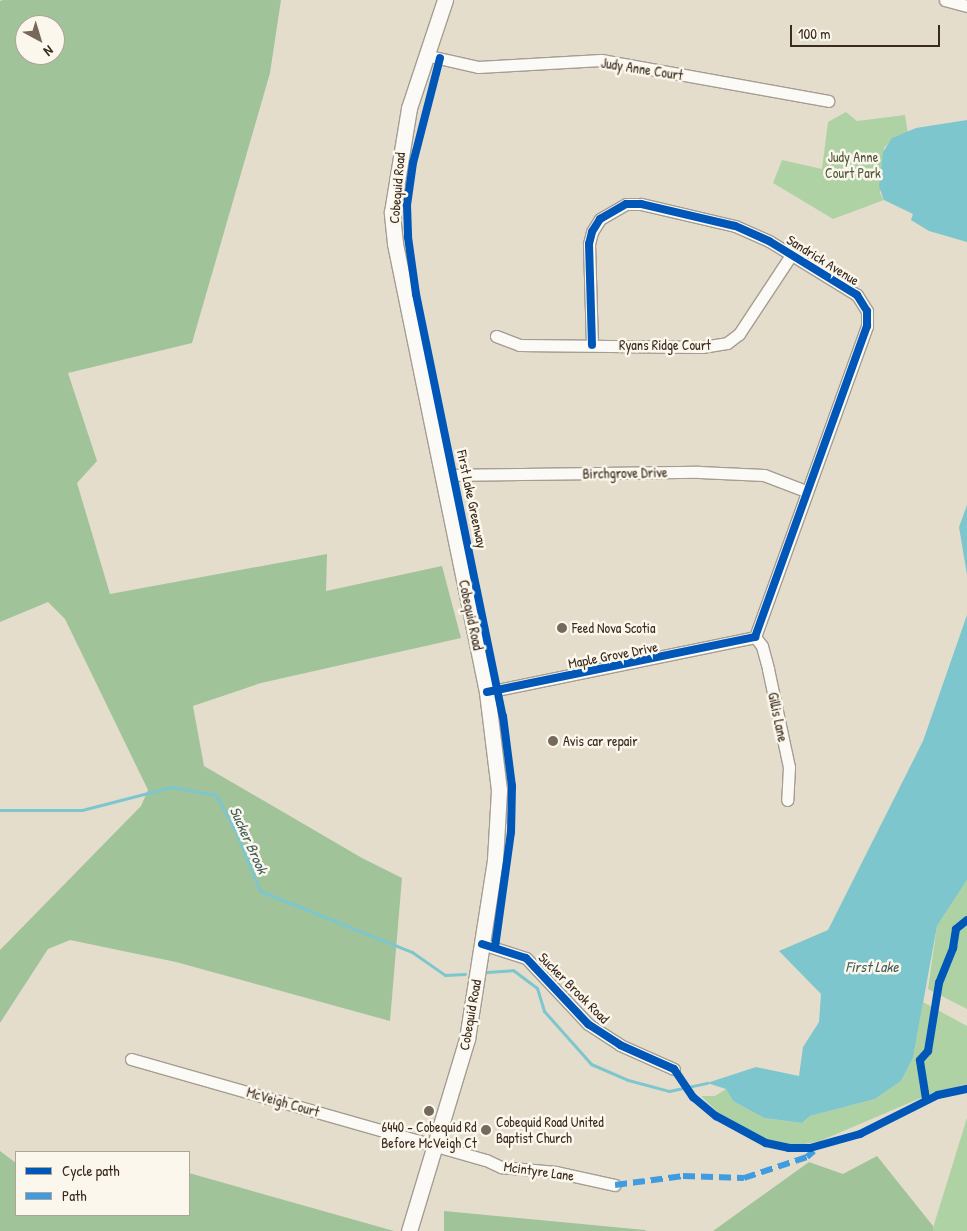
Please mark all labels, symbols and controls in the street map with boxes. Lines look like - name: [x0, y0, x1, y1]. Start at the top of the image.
- north arrow: [15, 15, 65, 65]
- scale bar: [792, 15, 942, 47]
- text: 100 m: [798, 23, 831, 44]
- text: N: [40, 42, 58, 61]
- street label: Judy Anne Court: [600, 54, 684, 84]
- park label: Judy Anne Court Park: [825, 149, 881, 182]
- street label: Cobequid Road: [386, 152, 408, 224]
- street label: Sandrick Avenue: [784, 231, 862, 289]
- street label: Ryans Ridge Court: [619, 337, 711, 353]
- street label: First Lake Greenway: [453, 448, 491, 550]
- street label: Birchgrove Drive: [582, 464, 668, 482]
- street label: Cobequid Road: [455, 578, 487, 652]
- place label: Feed Nova Scotia: [572, 620, 655, 636]
- marker: Feed Nova Scotia: [556, 622, 568, 634]
- street label: Maple Grove Drive: [567, 638, 659, 672]
- street label: Gillis Lane: [765, 691, 791, 743]
- place label: Avis car repair: [563, 733, 638, 749]
- marker: Avis car repair: [547, 735, 559, 747]
- water label: Sucker Brook: [226, 804, 272, 876]
- street label: Sucker Brook Road: [535, 949, 613, 1027]
- water label: First Lake: [846, 958, 898, 976]
- street label: Cobequid Road: [456, 978, 484, 1052]
- street label: McVeigh Court: [245, 1084, 321, 1120]
- marker: 6440 - Cobequid Rd Before McVeigh Ct: [423, 1105, 435, 1117]
- place label: Cobequid Road United Baptist Church: [496, 1114, 604, 1146]
- place label: 6440 - Cobequid Rd Before McVeigh Ct: [381, 1119, 477, 1152]
- marker: Cobequid Road United Baptist Church: [480, 1124, 492, 1136]
- legend: [15, 1151, 190, 1216]
- street label: Mcintyre Lane: [503, 1158, 575, 1184]
- text: Cycle path: [62, 1160, 120, 1181]
- text: Path: [62, 1185, 87, 1206]

